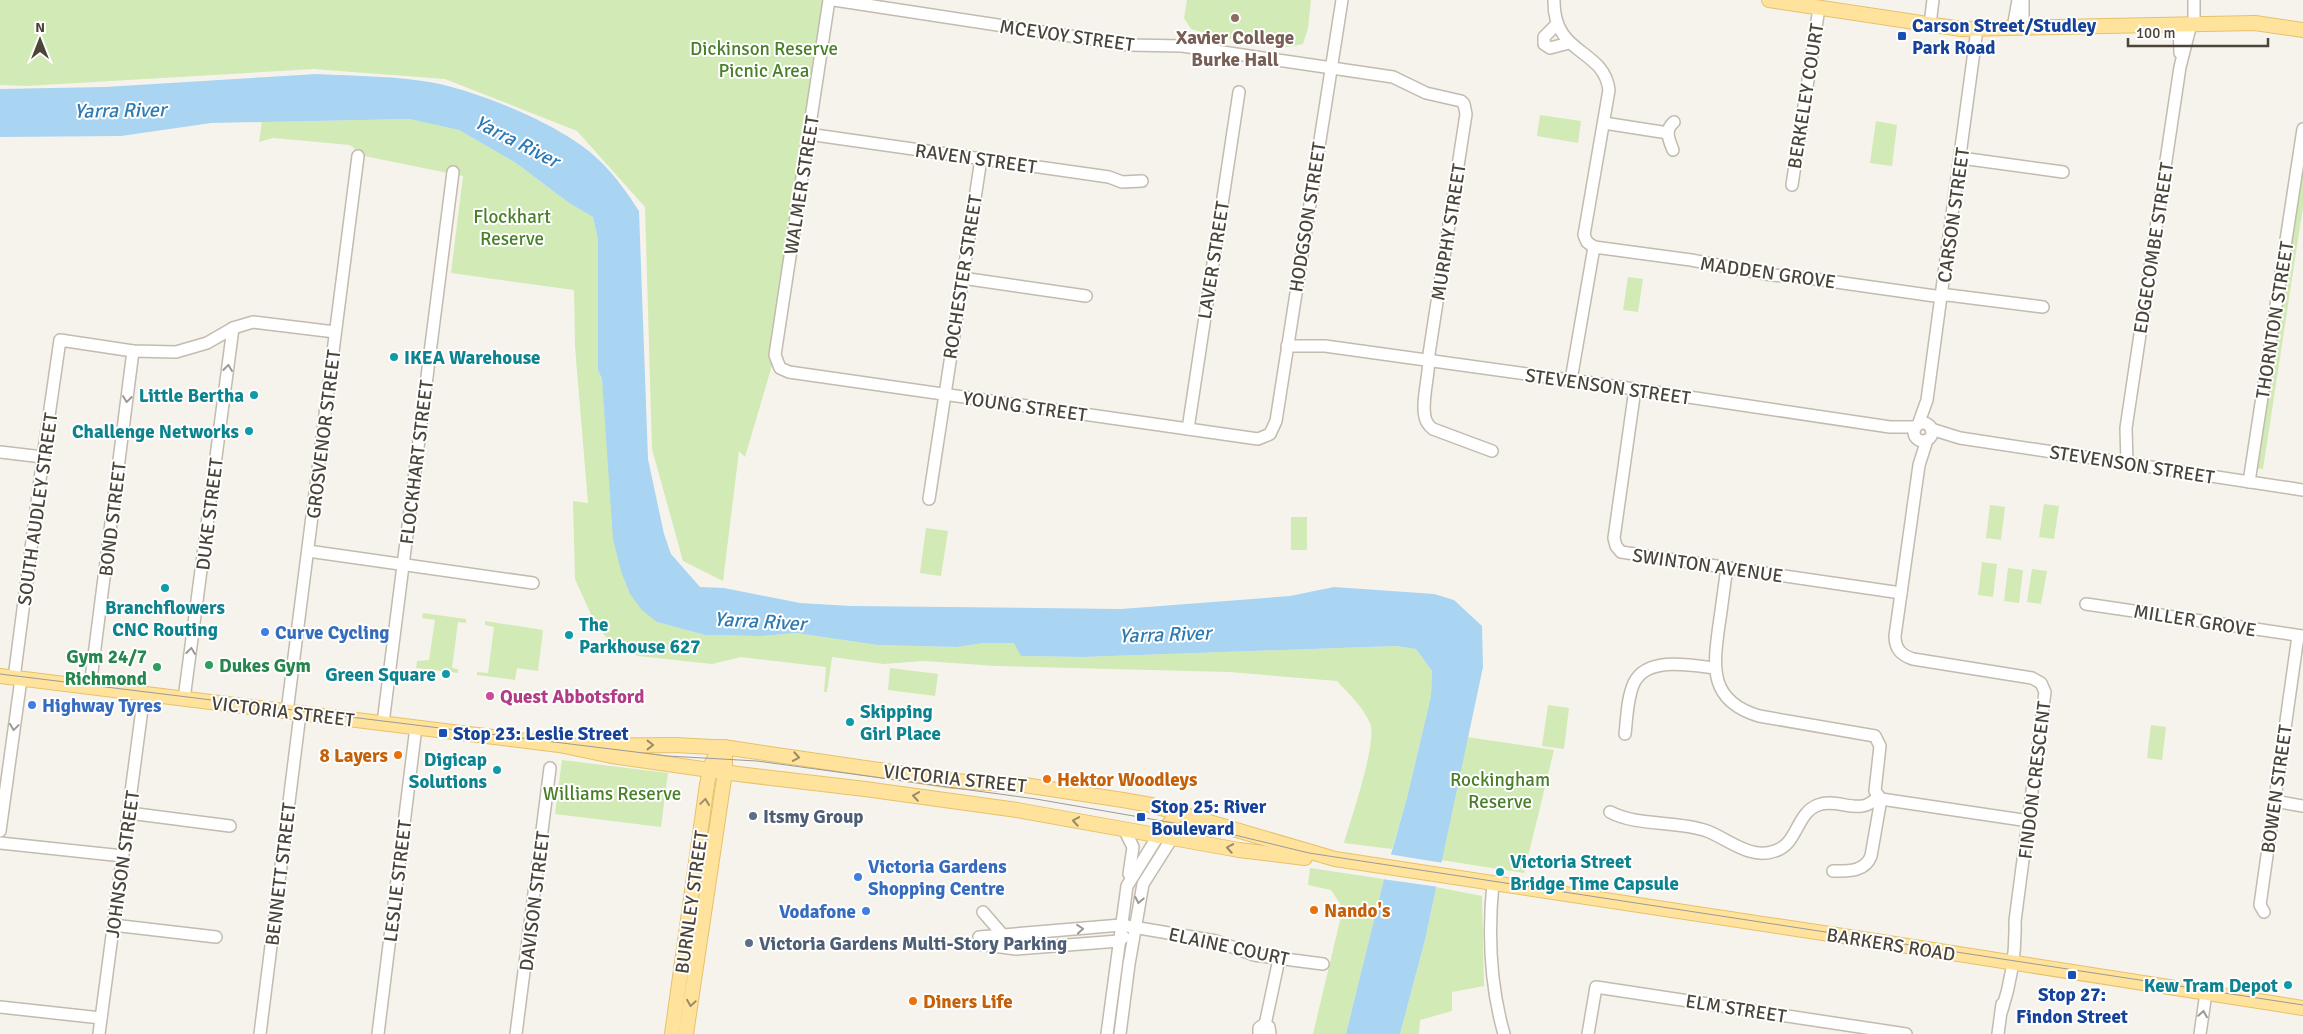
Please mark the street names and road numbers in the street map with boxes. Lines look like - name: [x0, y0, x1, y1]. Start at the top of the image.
- street label: MCEVOY STREET: [998, 15, 1136, 57]
- street label: BERKELEY COURT: [1783, 21, 1829, 171]
- street label: WALMER STREET: [779, 113, 825, 256]
- street label: RAVEN STREET: [914, 139, 1039, 179]
- street label: HODGSON STREET: [1284, 140, 1332, 294]
- street label: CARSON STREET: [1933, 145, 1975, 284]
- street label: EDGECOMBE STREET: [2129, 160, 2179, 336]
- street label: MURPHY STREET: [1426, 161, 1472, 302]
- street label: ROCHESTER STREET: [938, 193, 988, 361]
- street label: LAVER STREET: [1193, 199, 1235, 321]
- street label: THORNTON STREET: [2251, 239, 2299, 401]
- street label: MADDEN GROVE: [1699, 252, 1837, 294]
- street label: GROSVENOR STREET: [302, 348, 346, 520]
- street label: STEVENSON STREET: [1524, 364, 1693, 411]
- street label: FLOCKHART STREET: [395, 378, 439, 546]
- street label: YOUNG STREET: [961, 386, 1089, 428]
- street label: SOUTH AUDLEY STREET: [13, 411, 63, 607]
- street label: STEVENSON STREET: [2048, 440, 2217, 490]
- street label: DUKE STREET: [191, 456, 229, 572]
- street label: BOND STREET: [94, 460, 132, 578]
- street label: SWINTON AVENUE: [1631, 544, 1785, 588]
- street label: MILLER GROVE: [2132, 599, 2258, 643]
- street label: VICTORIA STREET: [210, 691, 356, 733]
- street label: FINDON CRESCENT: [2013, 699, 2057, 860]
- street label: BOWEN STREET: [2256, 723, 2298, 855]
- street label: VICTORIA STREET: [882, 760, 1028, 799]
- street label: JOHNSON STREET: [101, 788, 145, 939]
- street label: BENNETT STREET: [260, 801, 302, 947]
- street label: LESLIE STREET: [379, 818, 417, 944]
- street label: BURNLEY STREET: [670, 828, 714, 975]
- street label: DAVISON STREET: [514, 829, 556, 973]
- street label: ELAINE COURT: [1166, 922, 1292, 972]
- street label: BARKERS ROAD: [1825, 923, 1957, 967]
- street label: ELM STREET: [1684, 989, 1789, 1029]

